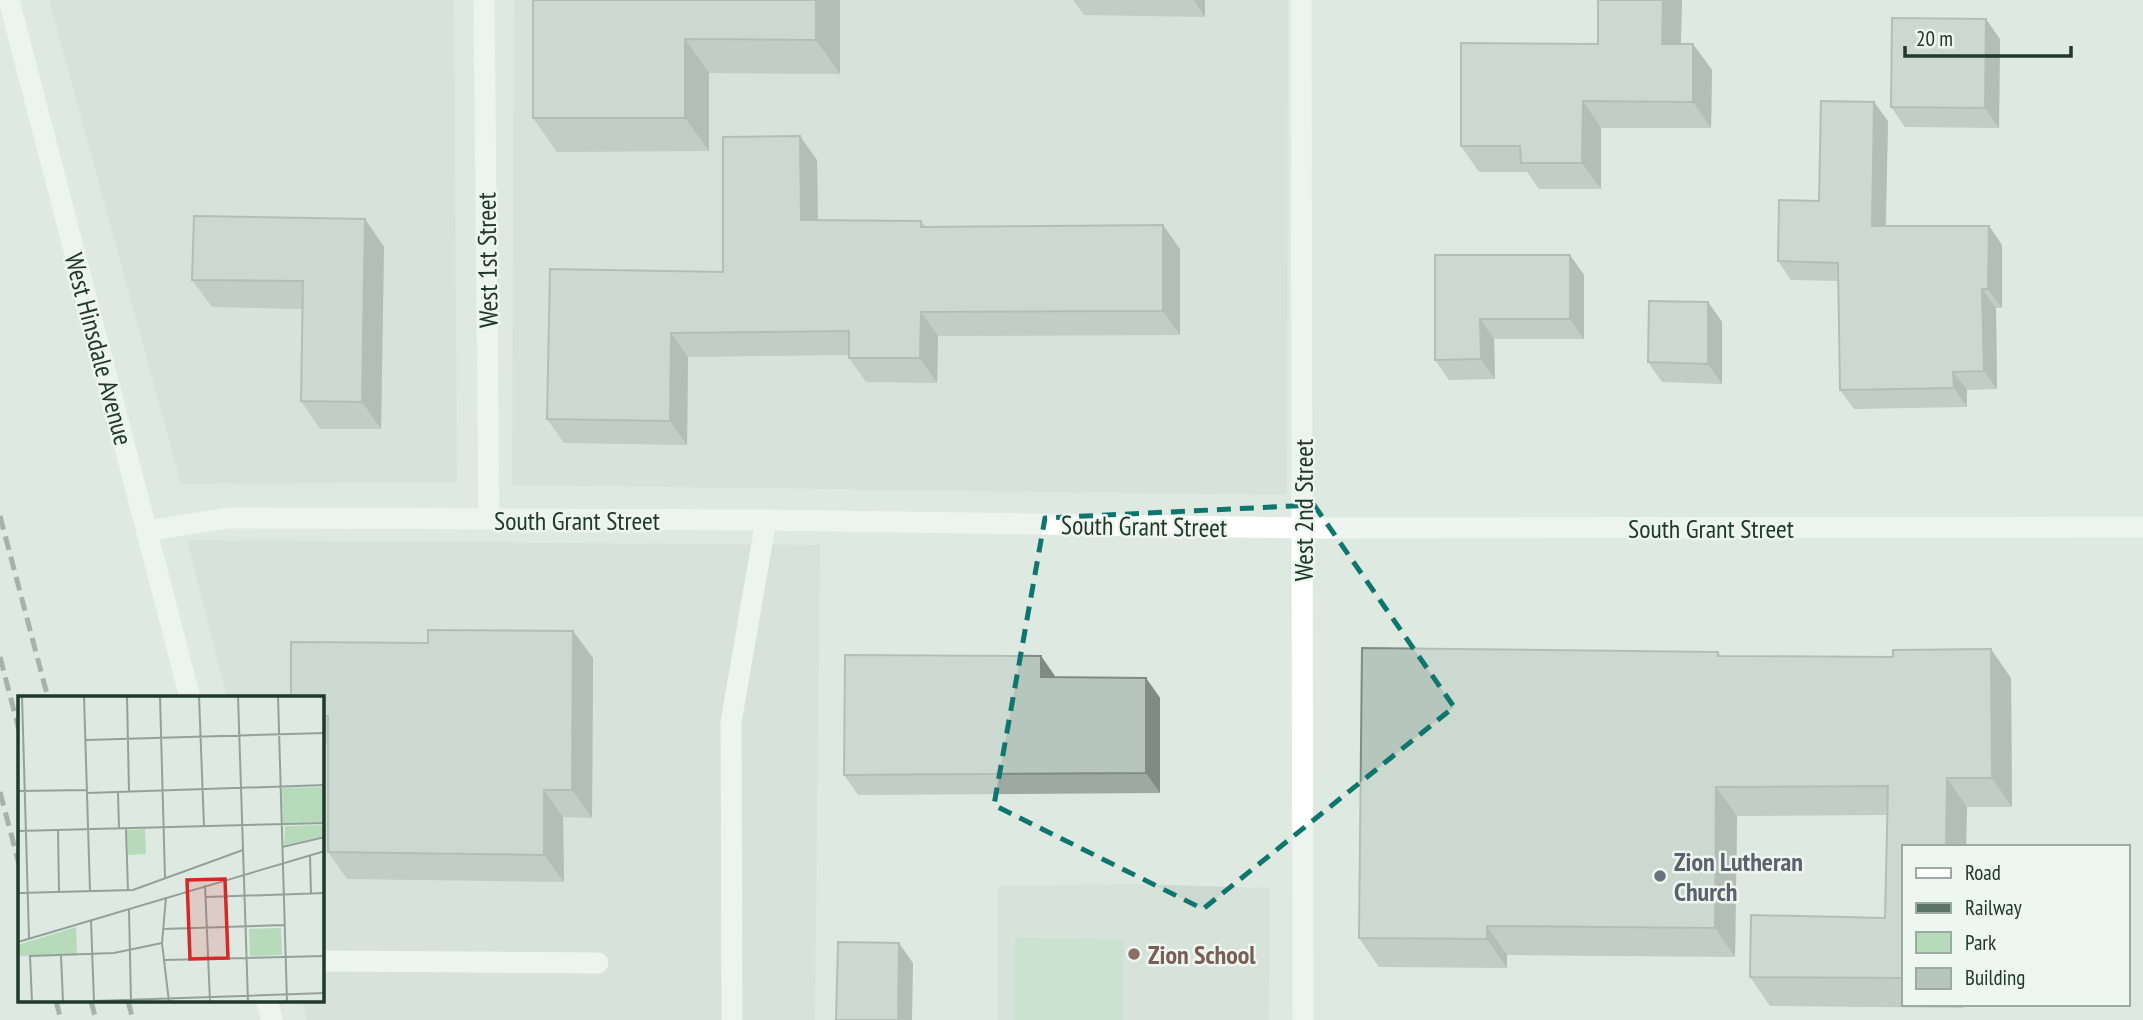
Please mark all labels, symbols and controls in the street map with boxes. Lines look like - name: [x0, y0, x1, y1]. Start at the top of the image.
- scale bar: [1905, 14, 2071, 58]
- text: 20 m: [1916, 25, 1953, 52]
- street label: West 1st Street: [469, 192, 505, 328]
- street label: West Hinsdale Avenue: [57, 249, 141, 449]
- street label: West 2nd Street: [1287, 439, 1320, 581]
- street label: South Grant Street: [494, 504, 660, 537]
- street label: South Grant Street: [1061, 508, 1227, 544]
- street label: South Grant Street: [1628, 512, 1794, 545]
- inset map: [18, 696, 324, 1002]
- place label: Zion Lutheran Church: [1674, 845, 1803, 908]
- legend: [1902, 845, 2129, 1006]
- text: Road: [1965, 859, 2001, 886]
- marker: Zion Lutheran Church: [1652, 868, 1668, 884]
- text: Railway: [1965, 894, 2022, 921]
- text: Park: [1965, 929, 1996, 956]
- place label: Zion School: [1148, 938, 1256, 971]
- marker: Zion School: [1126, 946, 1142, 962]
- text: Building: [1965, 964, 2025, 991]

